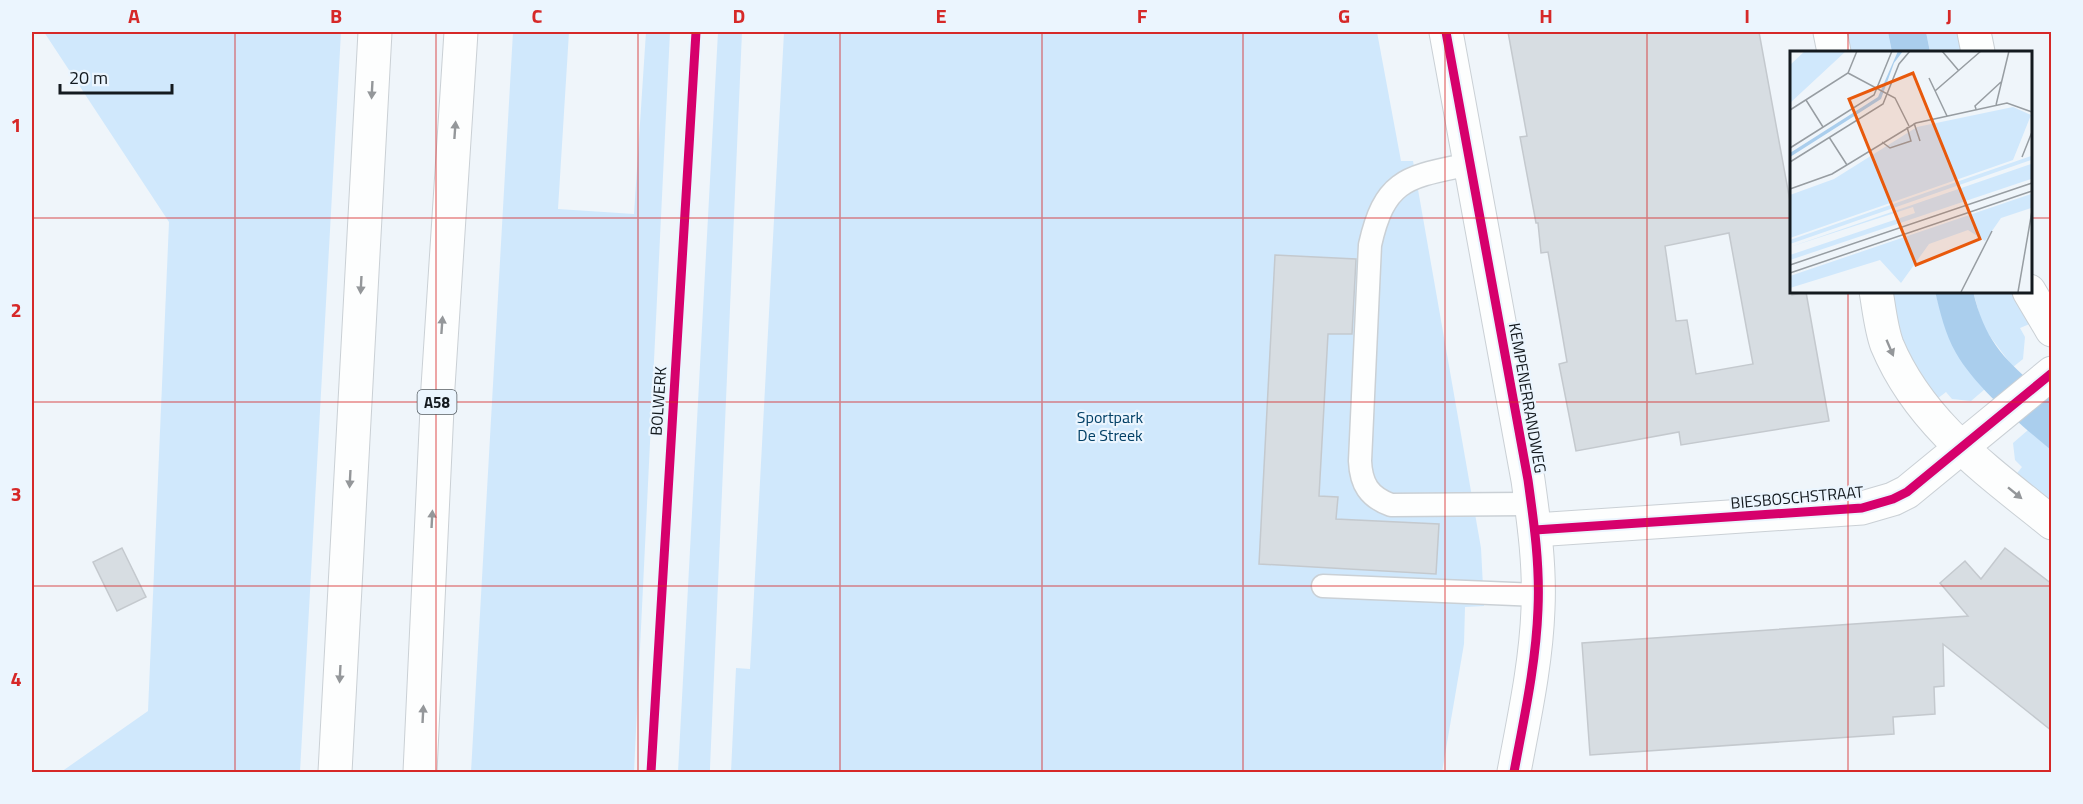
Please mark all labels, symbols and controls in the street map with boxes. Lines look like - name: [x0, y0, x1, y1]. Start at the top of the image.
- text: A: [128, 0, 140, 31]
- text: B: [330, 0, 342, 31]
- text: C: [532, 0, 543, 31]
- text: D: [733, 0, 745, 31]
- text: E: [935, 0, 947, 31]
- text: F: [1137, 0, 1148, 31]
- text: G: [1338, 0, 1350, 31]
- text: H: [1539, 0, 1553, 31]
- text: I: [1744, 0, 1750, 31]
- text: J: [1946, 0, 1952, 31]
- inset map: [1790, 51, 2032, 292]
- scale bar: [60, 57, 172, 95]
- text: 20 m: [69, 64, 108, 91]
- one-way arrow: [367, 80, 377, 99]
- text: 1: [10, 109, 22, 140]
- one-way arrow: [450, 120, 459, 139]
- one-way arrow: [356, 275, 365, 294]
- text: 2: [10, 294, 22, 325]
- one-way arrow: [437, 315, 447, 334]
- street label: KEMPENERRANDWEG: [1503, 321, 1553, 475]
- one-way arrow: [1885, 339, 1894, 356]
- street label: BOLWERK: [644, 366, 672, 436]
- road number: A58: [418, 390, 456, 414]
- park label: Sportpark De Streek: [1077, 405, 1144, 447]
- one-way arrow: [345, 470, 355, 489]
- text: 3: [10, 478, 22, 509]
- street label: BIESBOSCHSTRAAT: [1729, 479, 1865, 515]
- one-way arrow: [2007, 487, 2023, 500]
- one-way arrow: [427, 510, 436, 529]
- text: 4: [10, 663, 22, 694]
- one-way arrow: [336, 665, 345, 684]
- one-way arrow: [418, 705, 427, 724]

